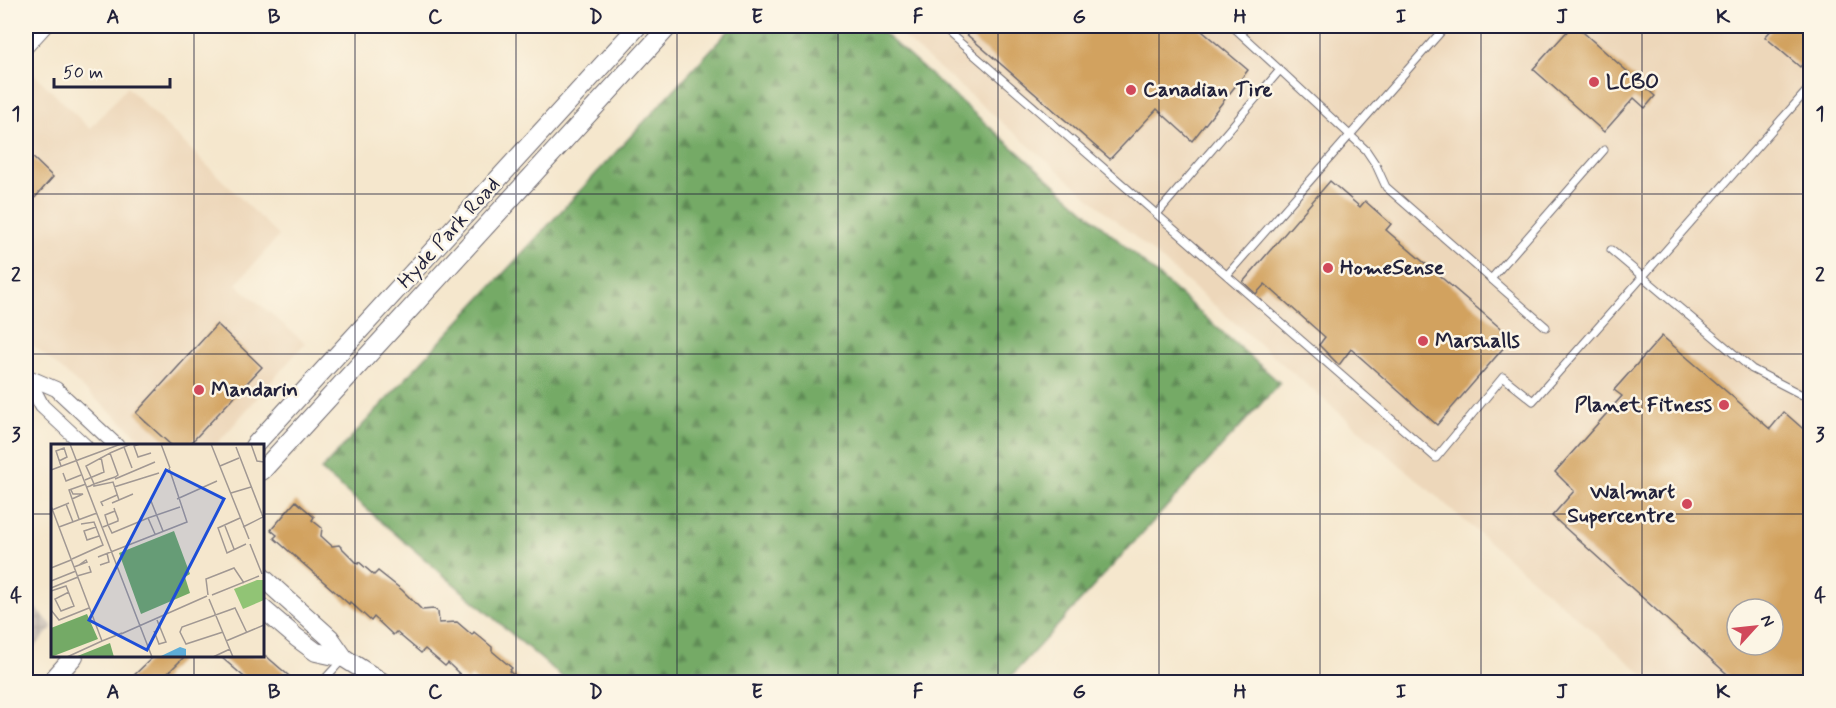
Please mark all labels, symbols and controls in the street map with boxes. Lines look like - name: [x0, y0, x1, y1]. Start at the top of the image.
- text: A: [106, 4, 120, 31]
- text: B: [268, 4, 281, 31]
- text: C: [428, 4, 443, 31]
- text: D: [589, 4, 603, 31]
- text: E: [751, 4, 763, 31]
- text: F: [913, 4, 924, 31]
- text: G: [1072, 4, 1086, 31]
- text: H: [1233, 4, 1247, 31]
- text: I: [1396, 4, 1406, 31]
- text: J: [1556, 4, 1568, 31]
- text: K: [1716, 4, 1731, 31]
- scale bar: [54, 51, 170, 89]
- text: 50 m: [63, 61, 103, 85]
- place label: LCBO: [1606, 68, 1659, 96]
- marker: LCBO: [1587, 75, 1601, 89]
- place label: Canadian Tire: [1143, 76, 1272, 104]
- marker: Canadian Tire: [1124, 83, 1138, 97]
- text: 1: [12, 101, 20, 128]
- text: 1: [1816, 101, 1824, 128]
- street label: Hyde Park Road: [391, 171, 507, 295]
- place label: HomeSense: [1340, 254, 1445, 282]
- marker: HomeSense: [1321, 261, 1335, 275]
- text: 2: [11, 262, 21, 289]
- text: 2: [1815, 262, 1825, 289]
- place label: Marshalls: [1435, 327, 1521, 355]
- marker: Marshalls: [1416, 334, 1430, 348]
- place label: Mandarin: [211, 376, 298, 404]
- marker: Mandarin: [192, 383, 206, 397]
- place label: Planet Fitness: [1574, 391, 1713, 419]
- marker: Planet Fitness: [1717, 398, 1731, 412]
- text: 3: [11, 422, 21, 449]
- text: 3: [1815, 422, 1825, 449]
- inset map: [51, 444, 264, 657]
- place label: Walmart Supercentre: [1567, 478, 1676, 530]
- marker: Walmart Supercentre: [1680, 497, 1694, 511]
- text: 4: [10, 583, 22, 610]
- text: 4: [1814, 583, 1826, 610]
- north arrow: [1725, 597, 1785, 657]
- text: N: [1755, 611, 1779, 630]
- text: A: [106, 679, 120, 706]
- text: B: [268, 679, 281, 706]
- text: C: [428, 679, 443, 706]
- text: D: [589, 679, 603, 706]
- text: E: [751, 679, 763, 706]
- text: F: [913, 679, 924, 706]
- text: G: [1072, 679, 1086, 706]
- text: H: [1233, 679, 1247, 706]
- text: I: [1396, 679, 1406, 706]
- text: J: [1556, 679, 1568, 706]
- text: K: [1716, 679, 1731, 706]

